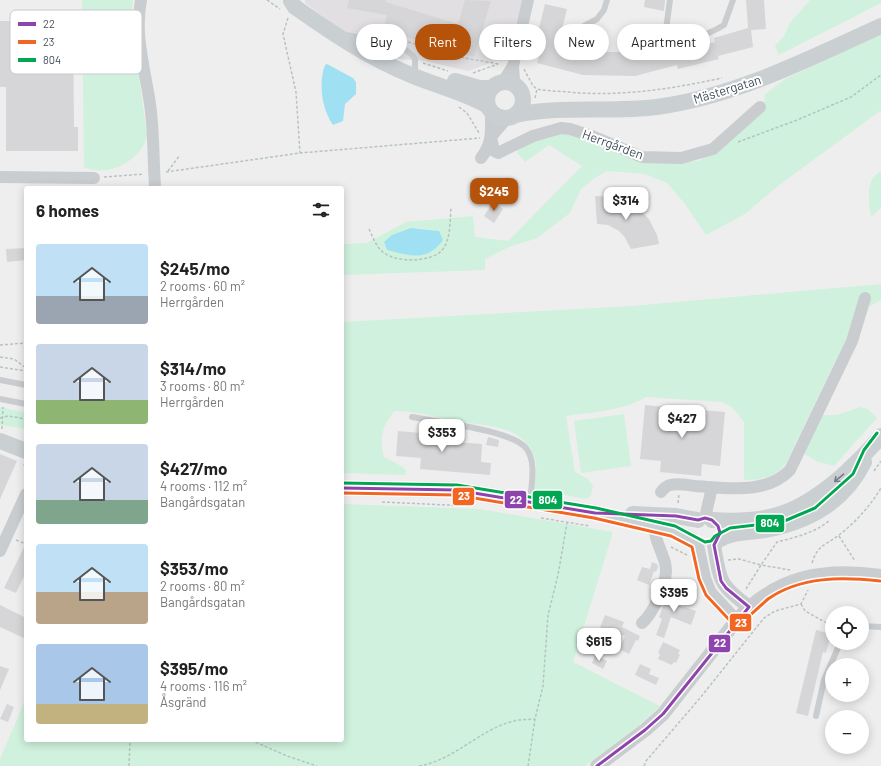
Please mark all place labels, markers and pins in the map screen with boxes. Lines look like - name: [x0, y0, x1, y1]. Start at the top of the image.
- pin: $245: [470, 178, 518, 212]
- pin: $314: [602, 187, 650, 221]
- pin: $427: [658, 405, 706, 439]
- pin: $353: [418, 419, 466, 453]
- pin: $395: [650, 579, 698, 613]
- pin: $615: [575, 628, 623, 662]

